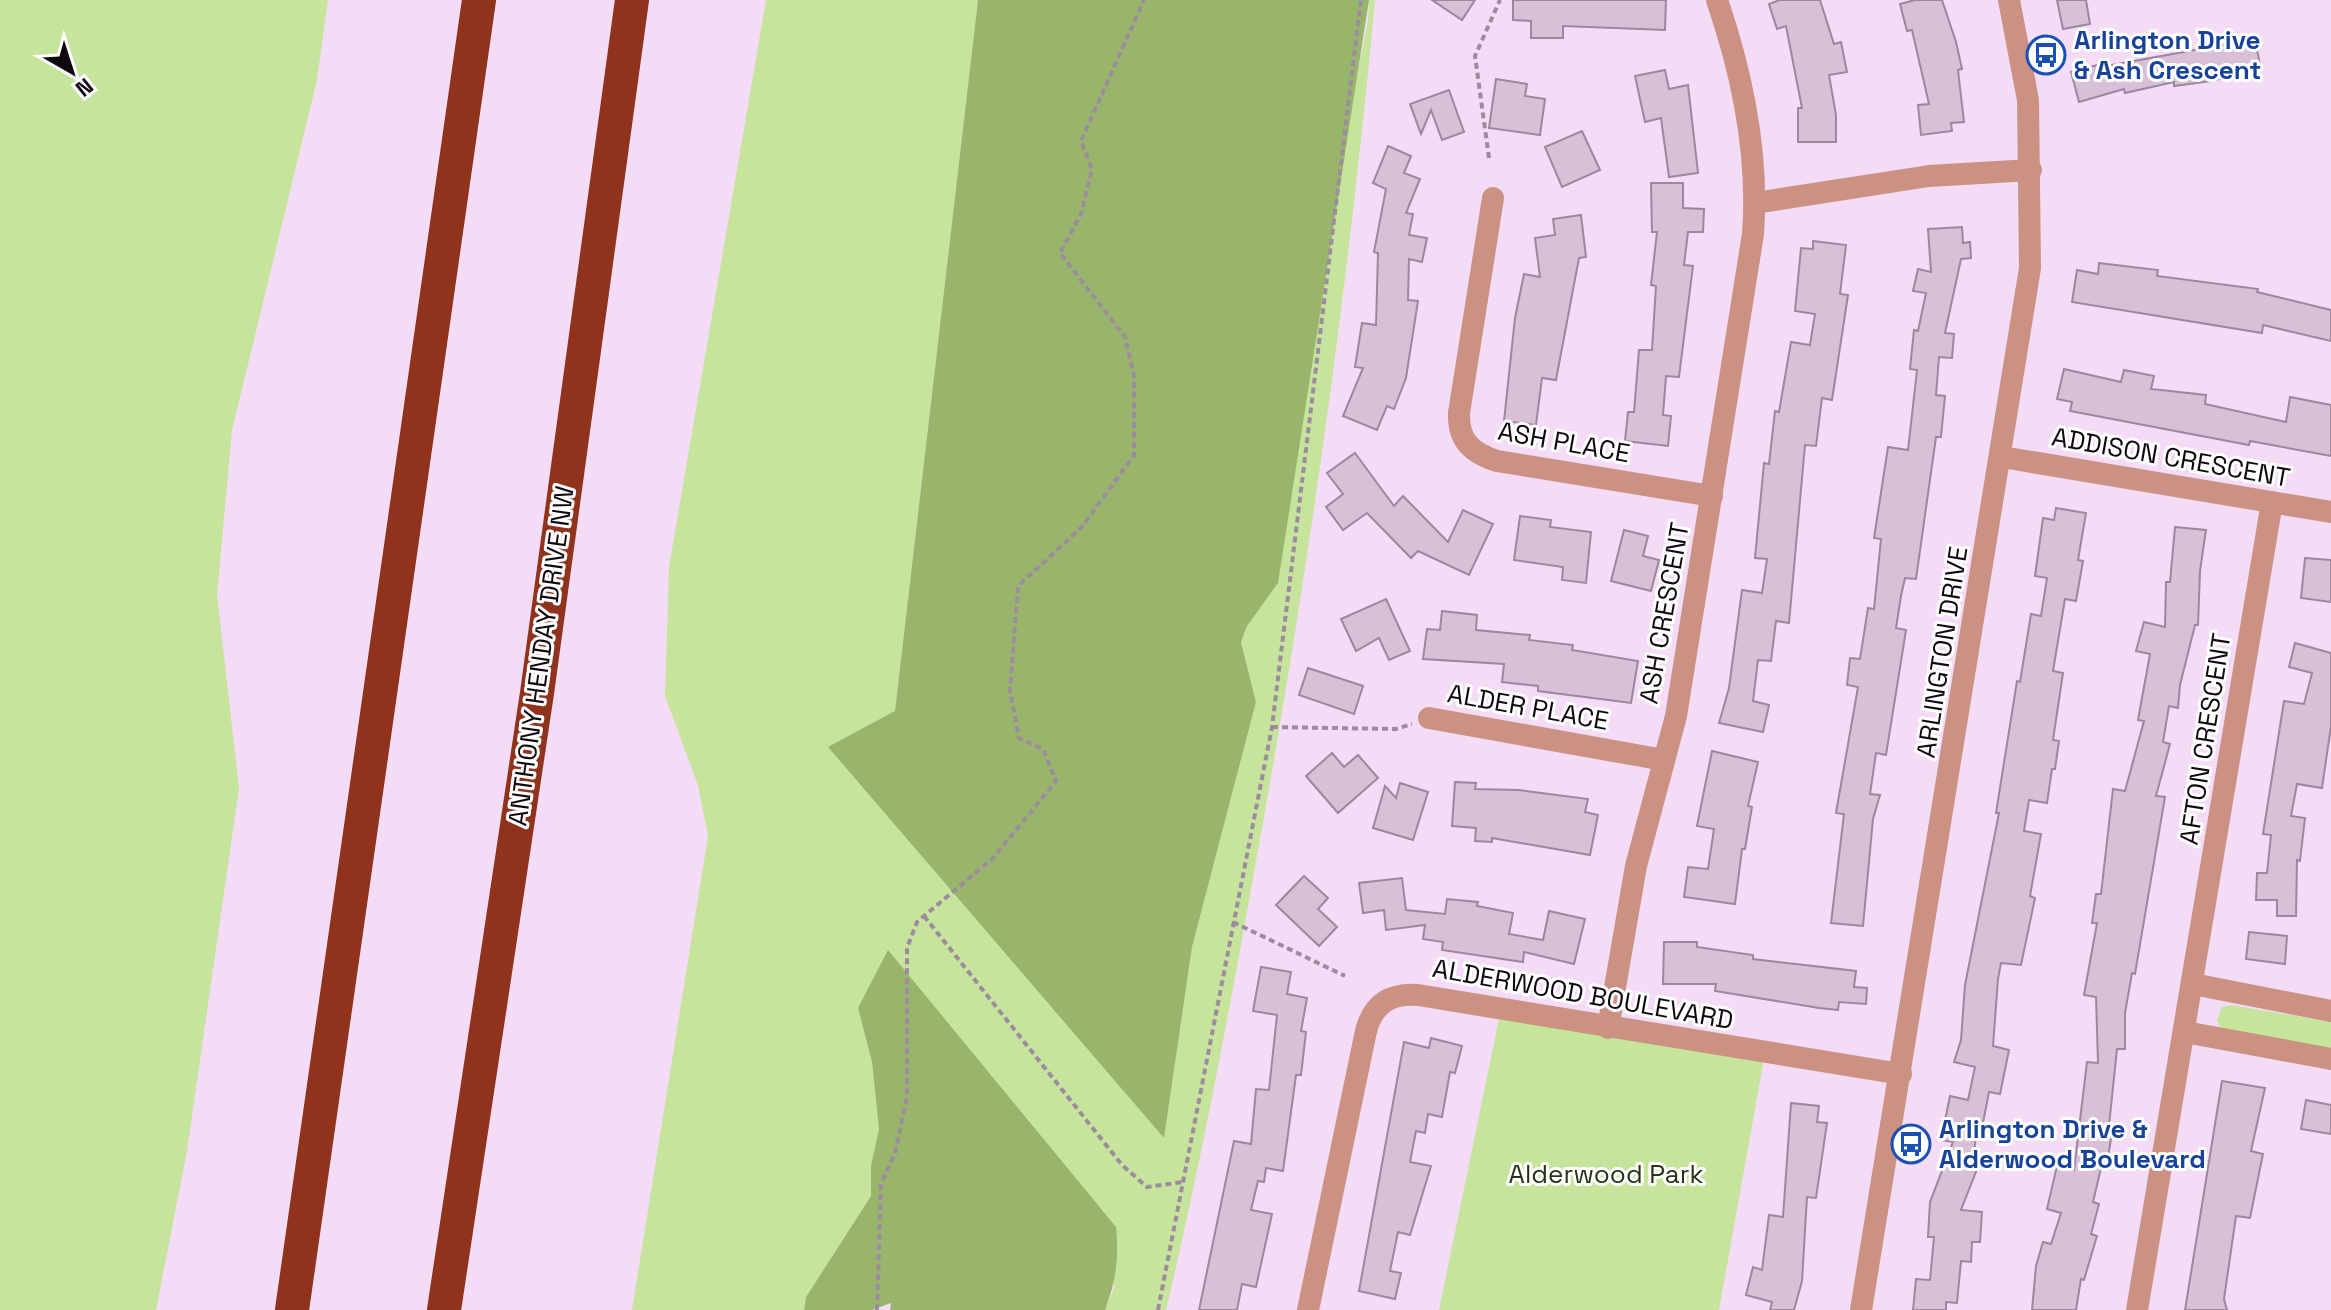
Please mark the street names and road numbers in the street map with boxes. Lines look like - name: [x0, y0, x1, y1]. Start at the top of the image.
- street label: ASH PLACE: [1495, 414, 1633, 470]
- street label: ADDISON CRESCENT: [2049, 419, 2293, 495]
- street label: ANTHONY HENDAY DRIVE NW: [500, 484, 582, 828]
- street label: ASH CRESCENT: [1631, 520, 1697, 706]
- street label: ARLINGTON DRIVE: [1909, 544, 1975, 760]
- street label: AFTON CRESCENT: [2171, 631, 2239, 847]
- street label: ALDER PLACE: [1445, 676, 1611, 738]
- street label: ALDERWOOD BOULEVARD: [1430, 951, 1736, 1037]

